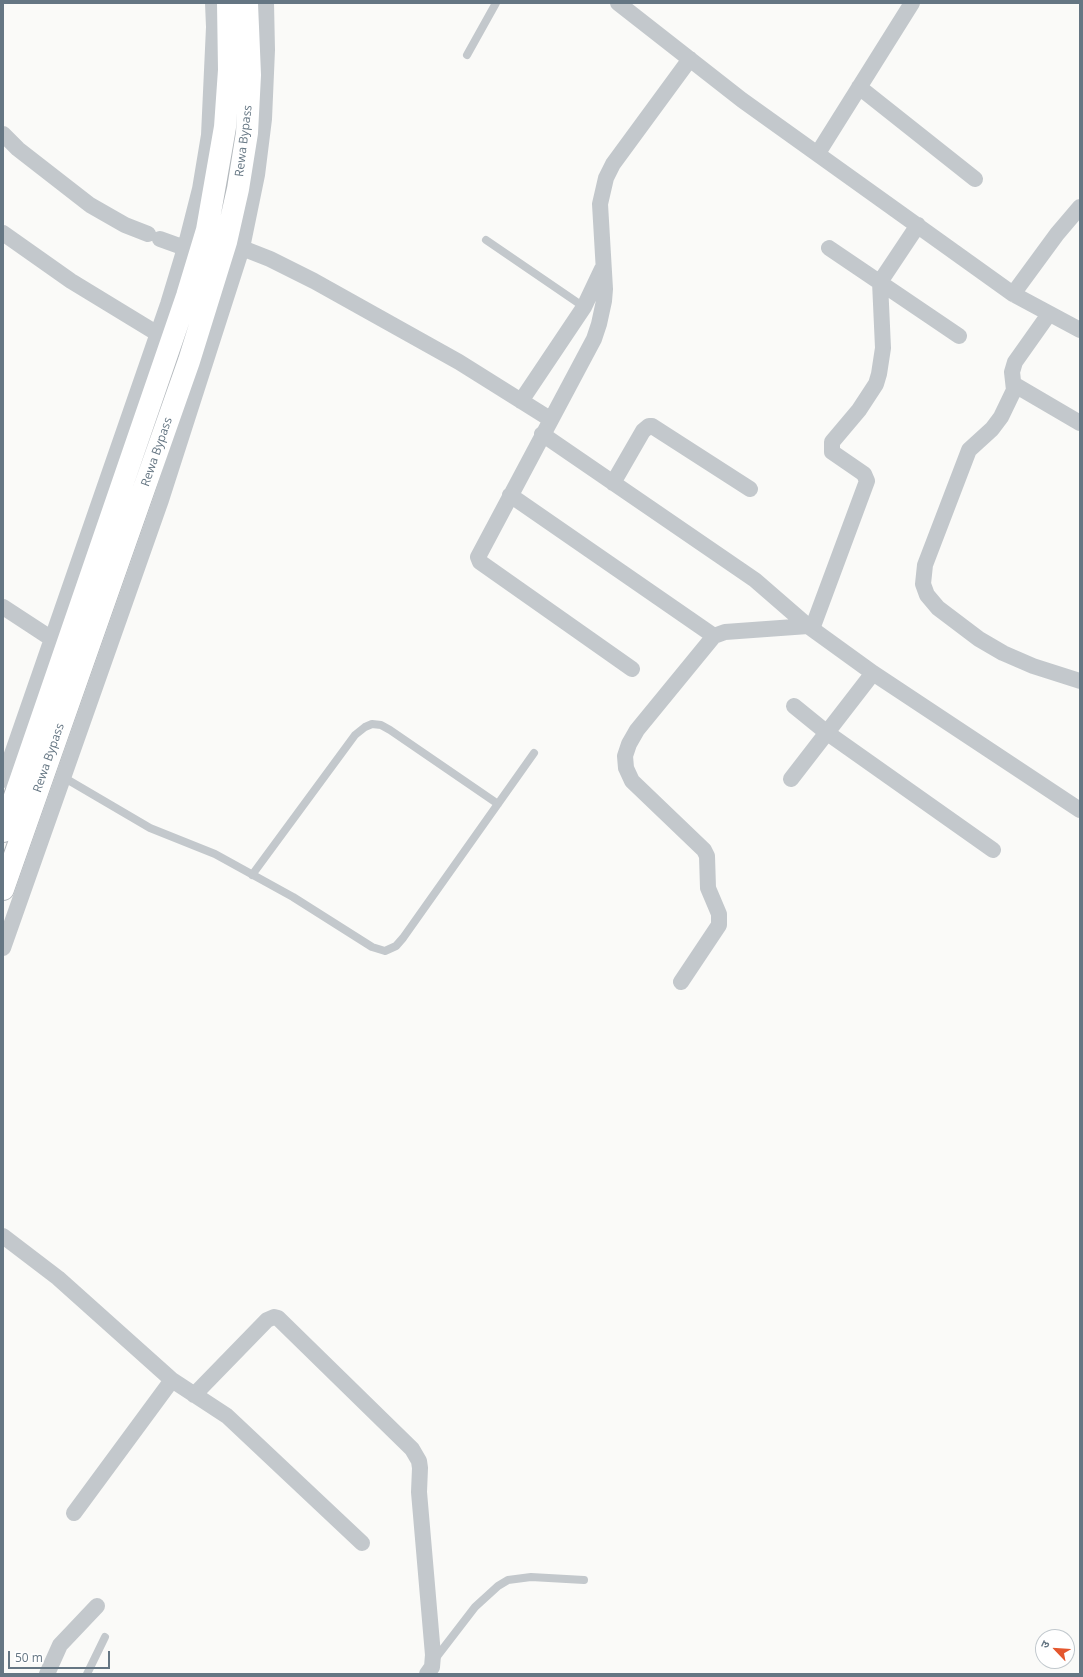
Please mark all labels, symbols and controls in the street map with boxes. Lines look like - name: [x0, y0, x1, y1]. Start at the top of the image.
- street label: Rewa Bypass: [232, 104, 256, 178]
- street label: Rewa Bypass: [138, 415, 176, 489]
- street label: Rewa Bypass: [30, 721, 68, 795]
- north arrow: [1035, 1629, 1075, 1669]
- text: उ: [1036, 1638, 1053, 1650]
- scale bar: [10, 1643, 112, 1669]
- text: 50 m: [15, 1649, 43, 1666]

